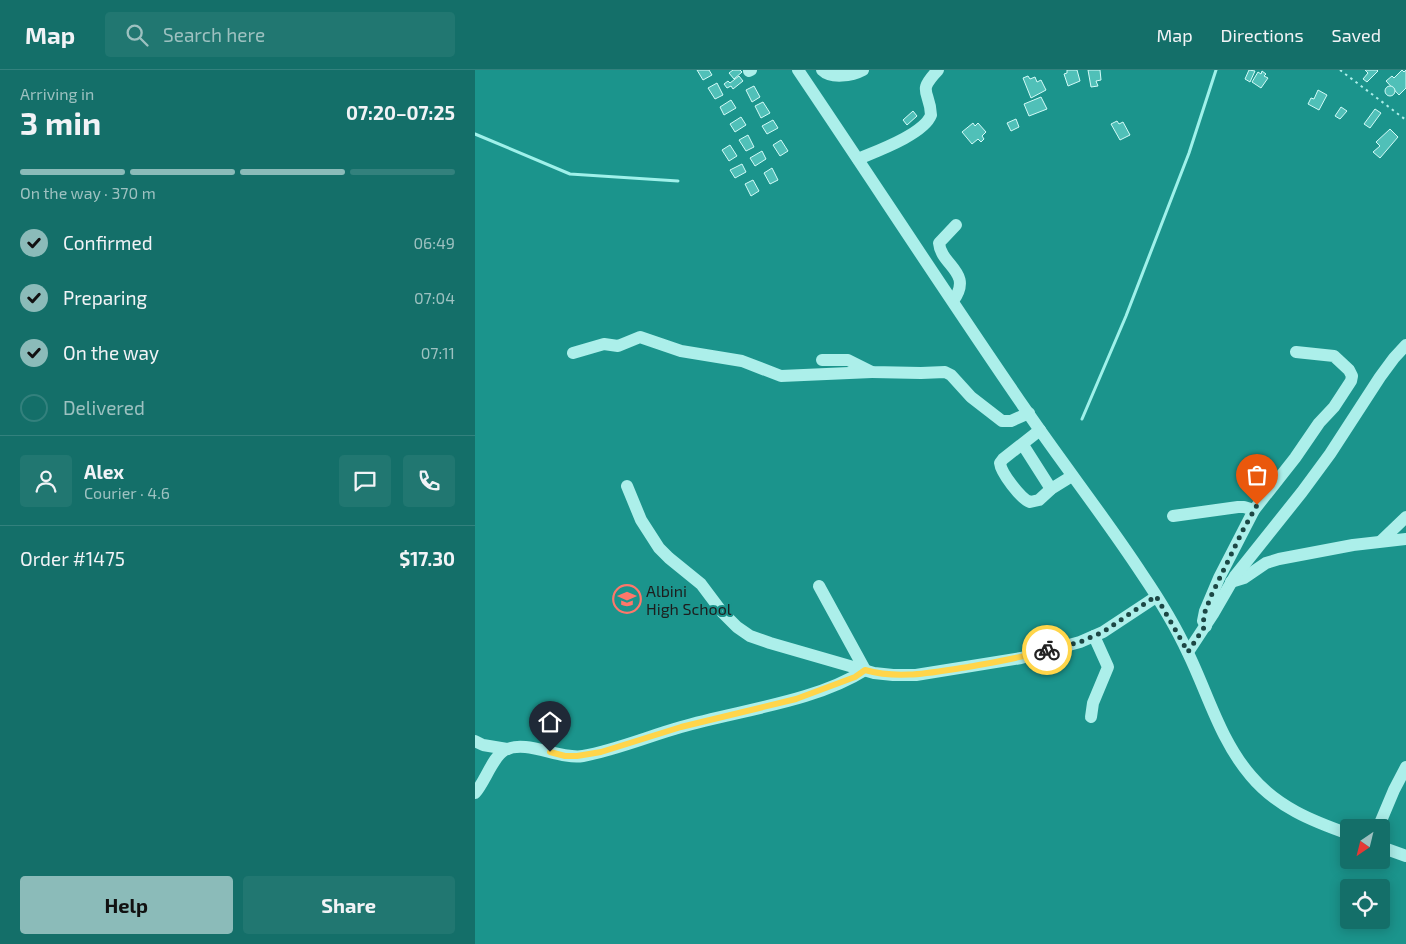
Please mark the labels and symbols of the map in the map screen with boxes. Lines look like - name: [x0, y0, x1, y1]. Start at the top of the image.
- pin: [1236, 454, 1278, 505]
- place label: Albini High School: [646, 581, 732, 618]
- school or university icon: Albini High School: [612, 584, 642, 614]
- courier: [1022, 625, 1072, 675]
- pin: [529, 701, 571, 752]
- north arrow: [1340, 819, 1390, 869]

